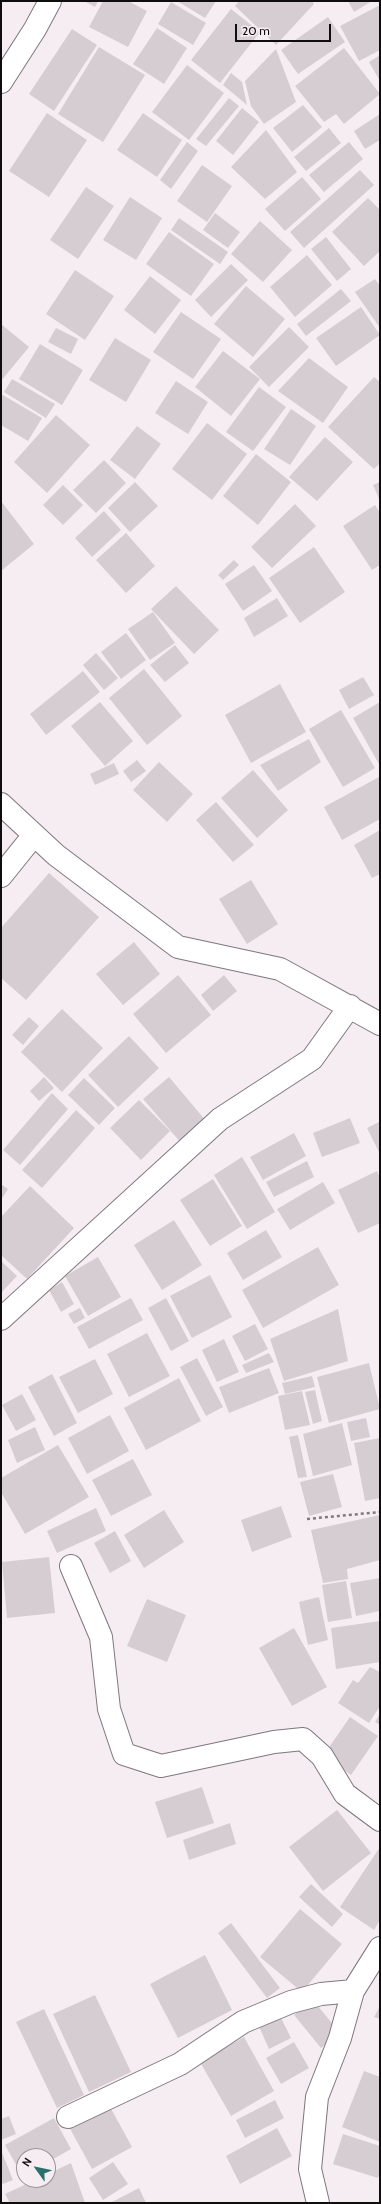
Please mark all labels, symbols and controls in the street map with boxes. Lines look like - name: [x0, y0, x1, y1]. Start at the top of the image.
- scale bar: [237, 16, 333, 42]
- text: 20 m: [242, 23, 270, 38]
- north arrow: [16, 2148, 56, 2188]
- text: N: [19, 2155, 35, 2169]

